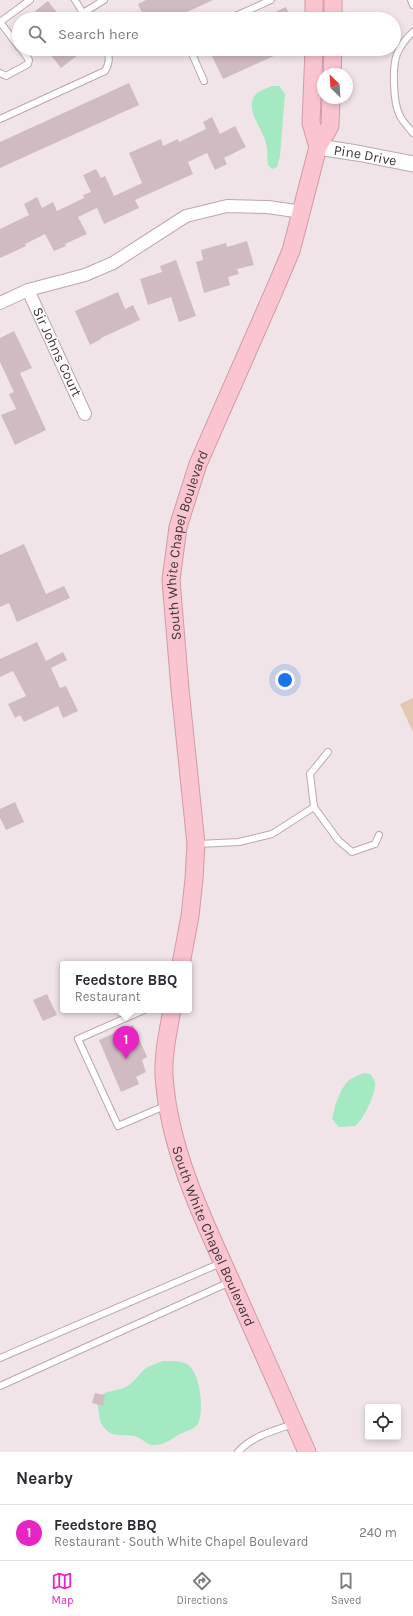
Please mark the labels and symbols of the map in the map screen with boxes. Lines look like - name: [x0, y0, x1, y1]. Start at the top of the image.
- north arrow: [317, 68, 353, 104]
- street label: Pine Drive: [333, 141, 398, 169]
- street label: Sir Johns Court: [29, 304, 85, 400]
- street label: South White Chapel Boulevard: [162, 448, 211, 641]
- your location: [275, 670, 295, 690]
- pin: 1: [113, 1026, 139, 1059]
- street label: South White Chapel Boulevard: [169, 1144, 259, 1329]

